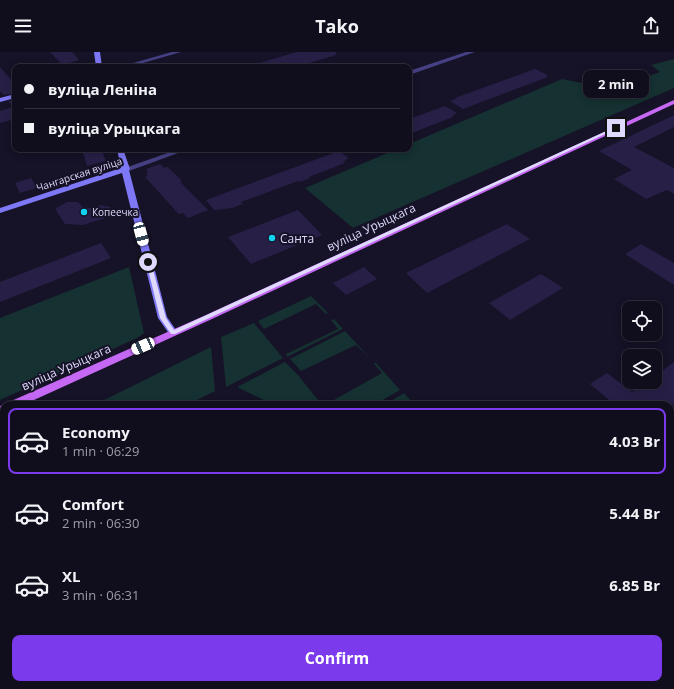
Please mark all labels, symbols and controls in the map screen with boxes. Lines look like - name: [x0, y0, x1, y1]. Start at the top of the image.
- text: Tako: [315, 14, 359, 38]
- icon: menu: [12, 15, 34, 37]
- icon: share: [640, 15, 662, 37]
- callout: 2 min: [583, 70, 649, 98]
- text: 2 min: [598, 75, 634, 93]
- text: вуліца Леніна: [48, 79, 157, 99]
- text: вуліца Урыцкага: [48, 118, 181, 138]
- route end: [607, 119, 625, 137]
- street label: Чангарская вуліца: [34, 154, 124, 194]
- street label: вуліца Урыцкага: [324, 199, 418, 255]
- place label: Копеечка: [92, 205, 138, 219]
- marker: Копеечка: [79, 207, 89, 217]
- car: [132, 221, 150, 247]
- place label: Санта: [280, 230, 314, 247]
- marker: Санта: [267, 233, 277, 243]
- route start: [139, 253, 157, 271]
- map controls: [622, 301, 662, 389]
- button: locate: [622, 301, 662, 341]
- car: [130, 336, 156, 356]
- street label: вуліца Урыцкага: [19, 340, 113, 394]
- button: layers: [622, 349, 662, 389]
- text: Economy: [62, 422, 130, 442]
- icon: car: [14, 423, 50, 459]
- text: 4.03 Br: [609, 431, 660, 451]
- text: 1 min · 06:29: [62, 442, 139, 460]
- text: Comfort: [62, 494, 124, 514]
- icon: car: [14, 495, 50, 531]
- text: 5.44 Br: [609, 503, 660, 523]
- text: 2 min · 06:30: [62, 514, 139, 532]
- text: XL: [62, 566, 80, 586]
- icon: car: [14, 567, 50, 603]
- text: 6.85 Br: [609, 575, 660, 595]
- text: 3 min · 06:31: [62, 586, 139, 604]
- button: Confirm: [12, 635, 662, 681]

